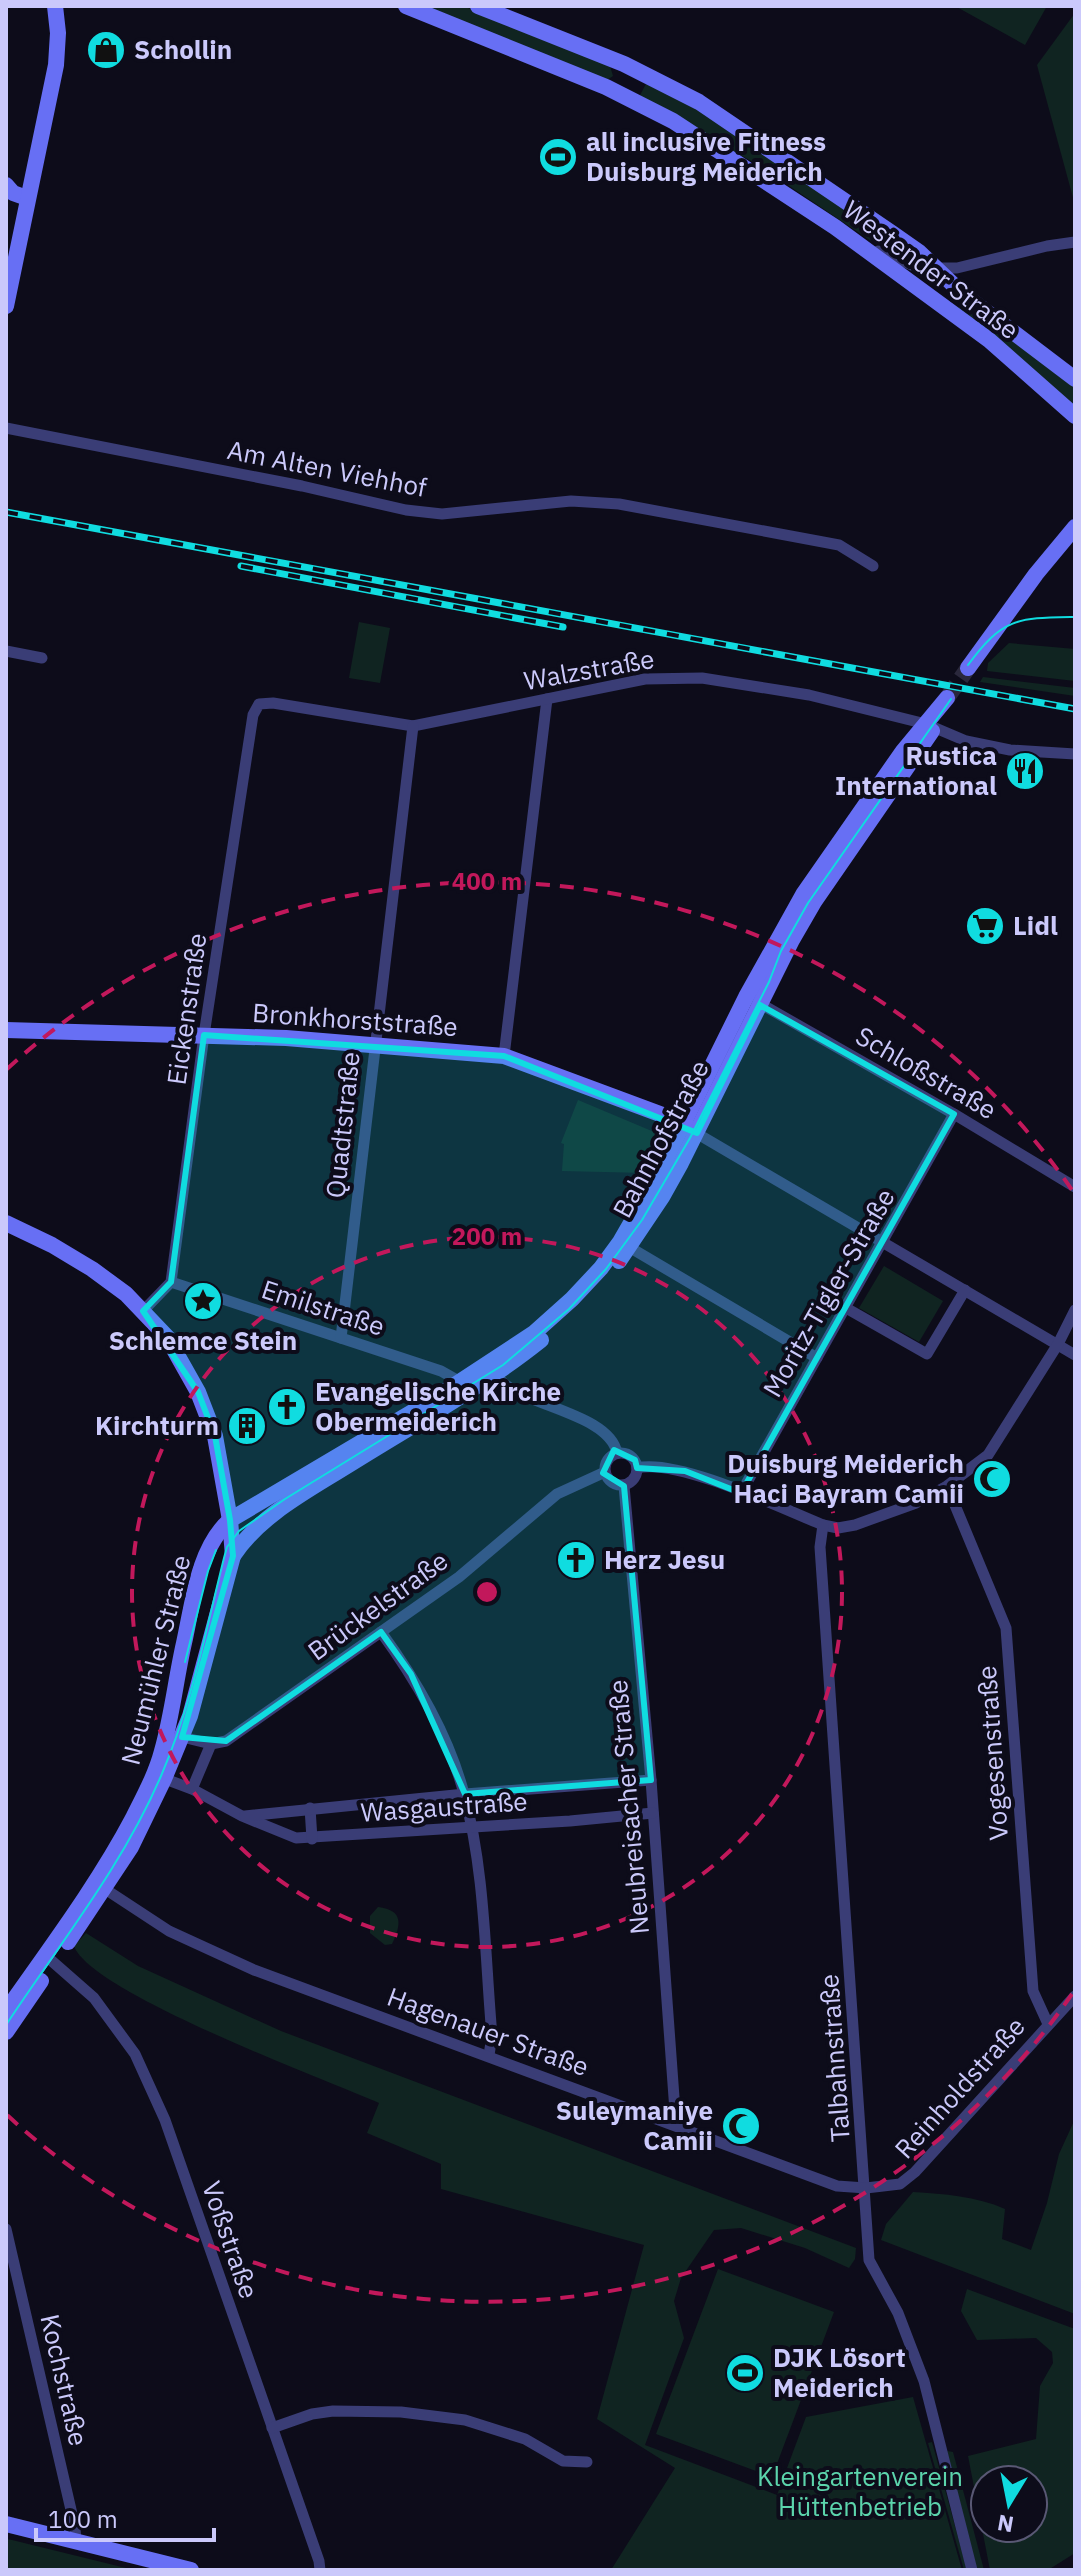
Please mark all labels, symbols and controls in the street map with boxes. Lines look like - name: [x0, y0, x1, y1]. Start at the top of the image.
- shop icon: Schollin: [85, 29, 127, 71]
- place label: Schollin: [134, 32, 232, 66]
- place label: all inclusive Fitness Duisburg Meiderich: [586, 124, 826, 188]
- sports icon: all inclusive Fitness Duisburg Meiderich: [537, 136, 579, 178]
- street label: Westender Straße: [837, 192, 1026, 346]
- street label: Am Alten Viehhof: [225, 432, 430, 504]
- street label: Walzstraße: [521, 641, 657, 697]
- place label: Rustica International: [835, 738, 997, 802]
- restaurant icon: Rustica International: [1004, 750, 1046, 792]
- text: 400 m: [452, 865, 522, 897]
- supermarket icon: Lidl: [964, 905, 1006, 947]
- place label: Lidl: [1013, 908, 1058, 942]
- street label: Eickenstraße: [159, 931, 213, 1087]
- street label: Bronkhorststraße: [251, 995, 459, 1043]
- street label: Schloßstraße: [850, 1018, 1003, 1126]
- street label: Quadtstraße: [317, 1050, 367, 1200]
- street label: Bahnhofstraße: [604, 1054, 716, 1223]
- street label: Moritz-Tigler-Straße: [755, 1182, 902, 1403]
- text: 200 m: [452, 1220, 522, 1252]
- street label: Emilstraße: [258, 1271, 389, 1343]
- place icon: Schlemce Stein: [182, 1280, 224, 1322]
- place label: Schlemce Stein: [109, 1323, 297, 1357]
- place label: Evangelische Kirche Obermeiderich: [315, 1374, 561, 1438]
- church icon: Evangelische Kirche Obermeiderich: [266, 1386, 308, 1428]
- building icon: Kirchturm: [226, 1405, 268, 1447]
- place label: Kirchturm: [95, 1408, 219, 1442]
- place label: Duisburg Meiderich Haci Bayram Camii: [727, 1446, 964, 1510]
- mosque icon: Duisburg Meiderich Haci Bayram Camii: [971, 1458, 1013, 1500]
- church icon: Herz Jesu: [555, 1539, 597, 1581]
- place label: Herz Jesu: [604, 1542, 725, 1576]
- street label: Brückelstraße: [301, 1543, 454, 1667]
- street label: Neumühler Straße: [113, 1551, 198, 1768]
- centre of rings: [473, 1578, 501, 1606]
- street label: Vogesenstraße: [969, 1665, 1015, 1842]
- street label: Neubreisacher Straße: [600, 1678, 656, 1936]
- street label: Wasgaustraße: [359, 1783, 529, 1829]
- street label: Talbahnstraße: [811, 1973, 857, 2143]
- street label: Hagenauer Straße: [383, 1979, 594, 2083]
- street label: Reinholdstraße: [887, 2009, 1032, 2165]
- place label: Suleymaniye Camii: [556, 2093, 713, 2157]
- mosque icon: Suleymaniye Camii: [720, 2105, 762, 2147]
- street label: Voßstraße: [195, 2176, 267, 2303]
- street label: Kochstraße: [33, 2311, 97, 2449]
- place label: DJK Lösort Meiderich: [773, 2340, 906, 2404]
- sports icon: DJK Lösort Meiderich: [724, 2352, 766, 2394]
- park label: Kleingartenverein Hüttenbetrieb: [757, 2459, 963, 2523]
- north arrow: [969, 2464, 1049, 2544]
- scale bar: [36, 2492, 214, 2542]
- text: 100 m: [48, 2503, 118, 2535]
- text: N: [995, 2509, 1016, 2540]

